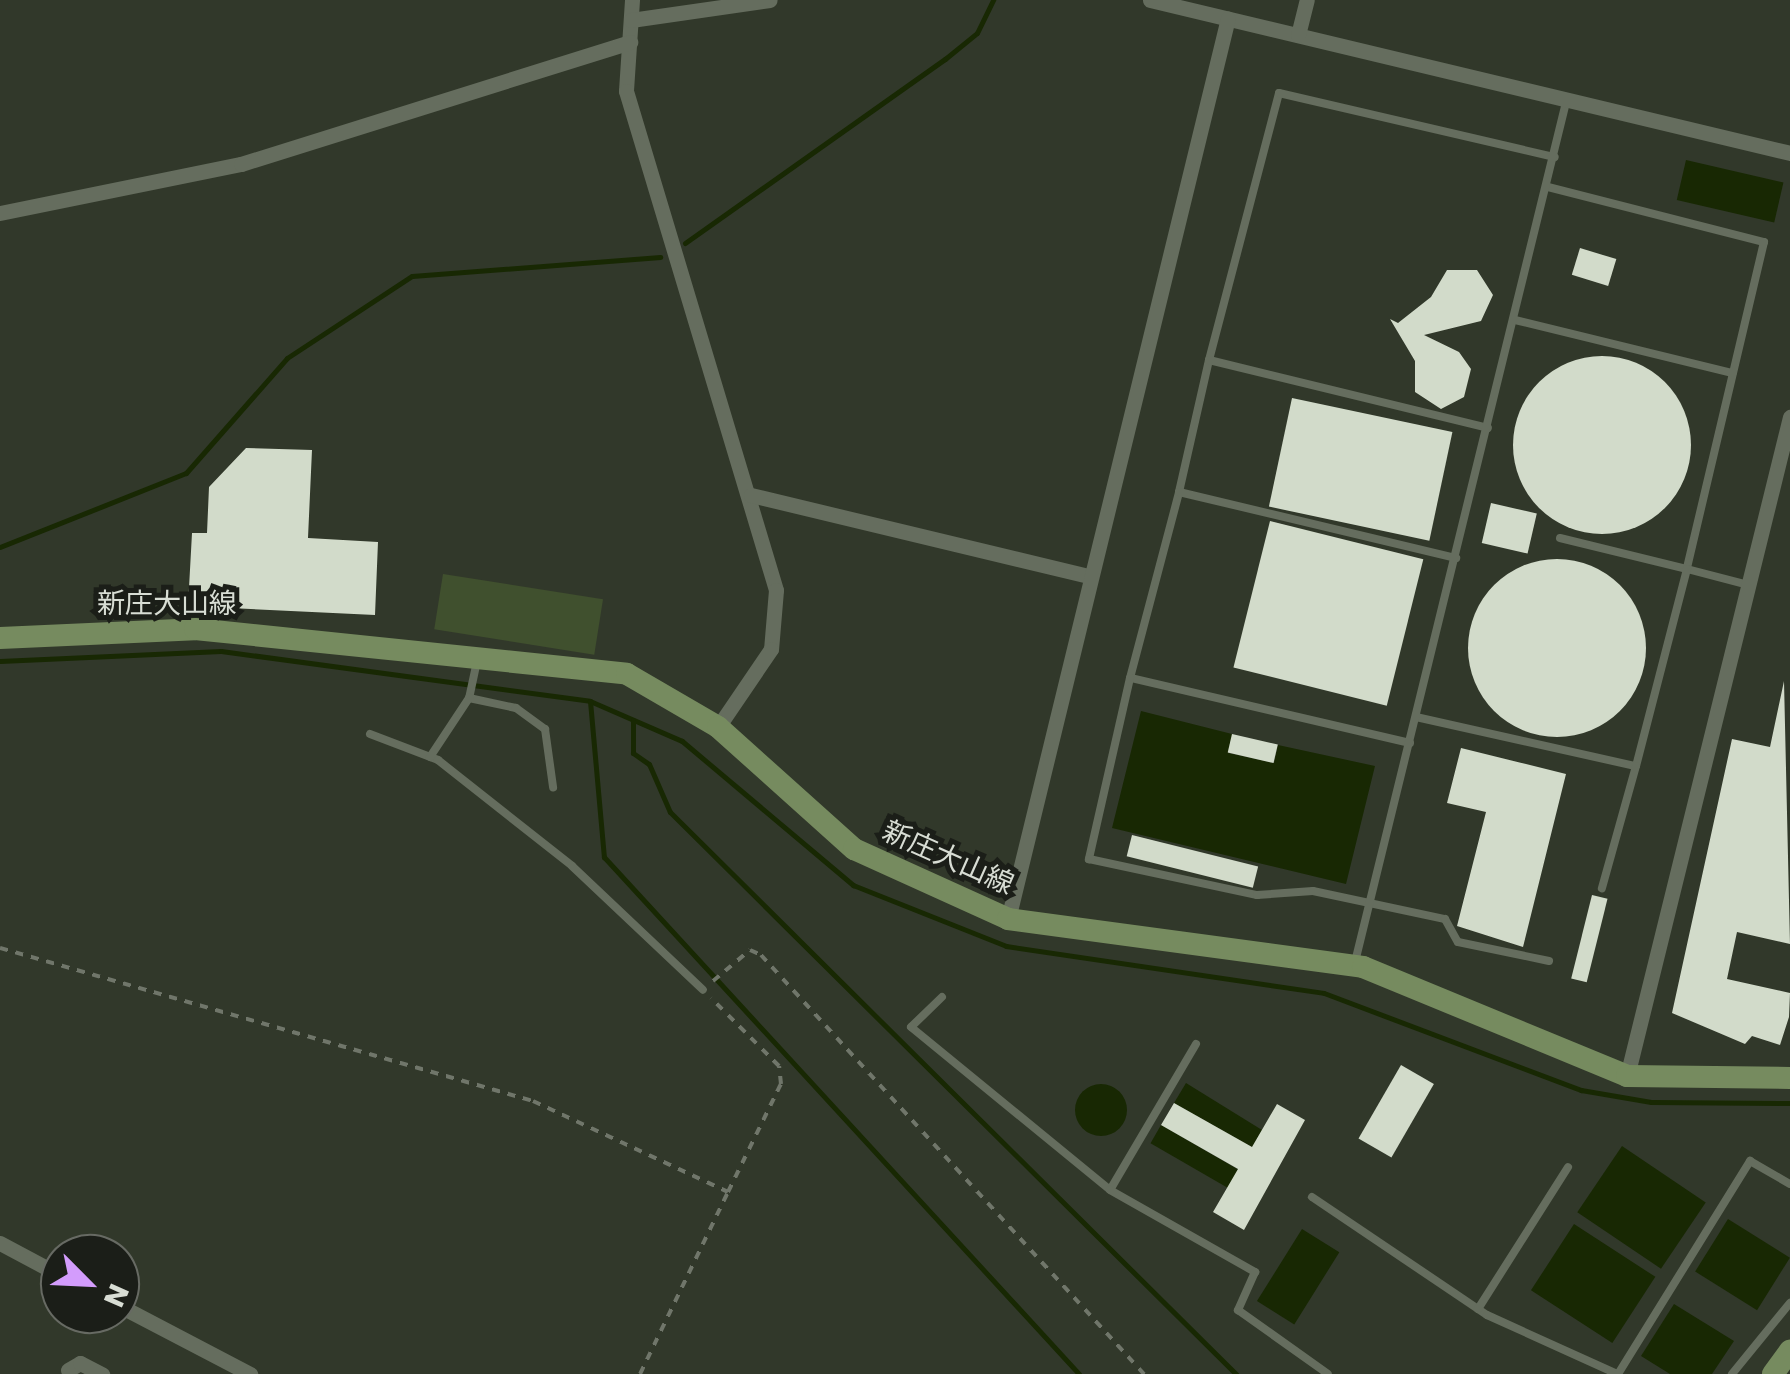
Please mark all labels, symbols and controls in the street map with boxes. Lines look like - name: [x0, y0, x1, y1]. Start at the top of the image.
- street label: 新庄大山線: [97, 587, 237, 621]
- street label: 新庄大山線: [877, 814, 1019, 902]
- north arrow: [40, 1234, 140, 1334]
- text: N: [94, 1278, 138, 1313]

